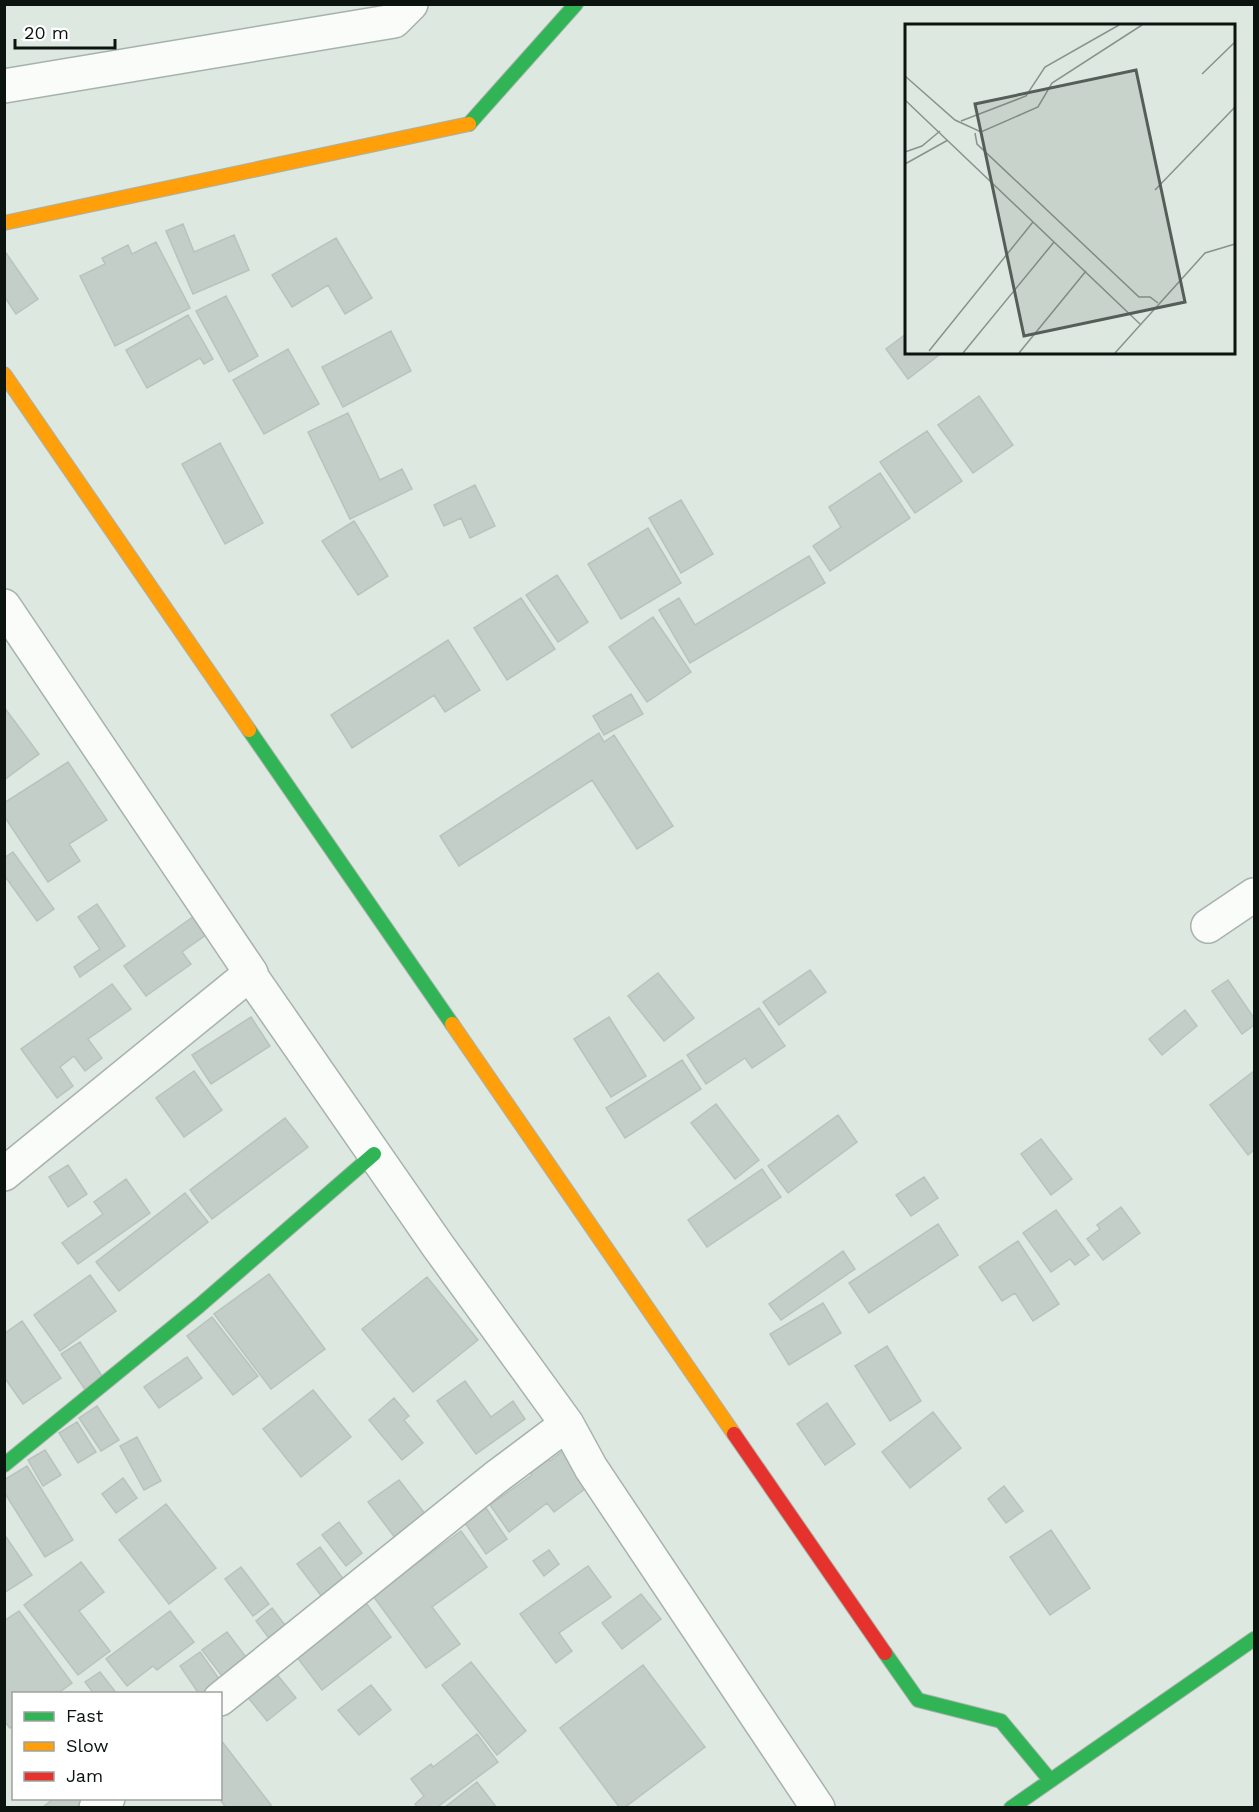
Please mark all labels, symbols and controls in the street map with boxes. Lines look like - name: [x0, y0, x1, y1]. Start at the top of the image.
- scale bar: [15, 12, 116, 50]
- text: 20 m: [24, 22, 69, 43]
- inset map: [905, 24, 1235, 354]
- legend: [12, 1692, 222, 1800]
- text: Fast: [66, 1705, 104, 1726]
- text: Slow: [66, 1735, 109, 1756]
- text: Jam: [66, 1765, 103, 1786]

